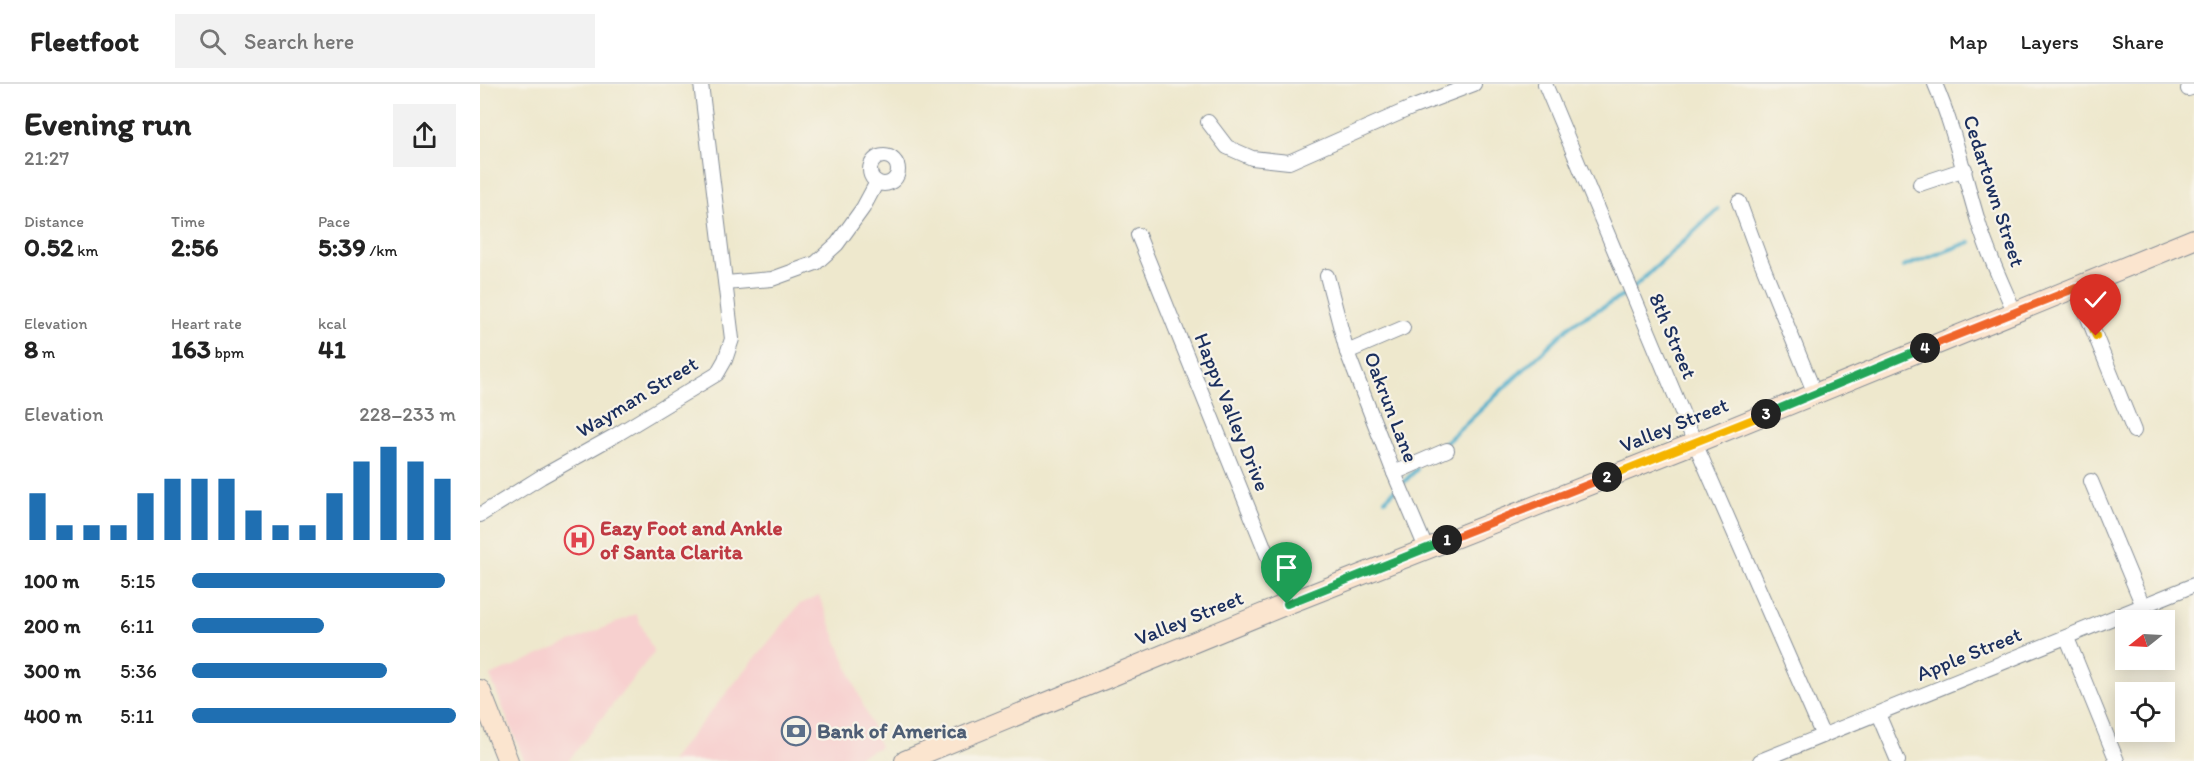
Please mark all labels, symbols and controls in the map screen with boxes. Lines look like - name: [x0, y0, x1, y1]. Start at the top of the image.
- search box: [175, 14, 595, 68]
- text: Fleetfoot: [30, 24, 139, 58]
- icon: search: [196, 25, 229, 58]
- text: Search here: [244, 28, 354, 55]
- text: Map: [1949, 29, 1988, 54]
- text: Layers: [2021, 29, 2079, 54]
- text: Share: [2112, 29, 2164, 54]
- text: Evening run: [24, 104, 191, 143]
- button: share: [393, 104, 456, 167]
- street label: Cedartown Street: [1958, 112, 2031, 270]
- text: 21:27: [24, 146, 69, 170]
- text: Distance: [24, 212, 84, 231]
- text: Time: [171, 212, 205, 231]
- text: Pace: [318, 212, 350, 231]
- text: 0.52: [24, 231, 74, 263]
- text: 2:56: [171, 231, 218, 263]
- text: 5:39: [318, 231, 366, 263]
- text: km: [74, 241, 99, 260]
- text: /km: [366, 241, 397, 260]
- pin: [2070, 274, 2121, 336]
- icon: check: [2079, 283, 2112, 316]
- street label: 8th Street: [1644, 289, 1703, 383]
- text: Elevation: [24, 314, 88, 333]
- text: Heart rate: [171, 314, 242, 333]
- text: kcal: [318, 314, 346, 333]
- street label: Happy Valley Drive: [1189, 329, 1276, 495]
- text: 8: [24, 333, 38, 365]
- text: 163: [171, 333, 211, 365]
- text: 41: [318, 333, 346, 365]
- pin: 4: [1910, 333, 1940, 363]
- text: 4: [1920, 338, 1930, 357]
- text: m: [38, 343, 55, 362]
- text: bpm: [211, 343, 244, 362]
- street label: Oakrun Lane: [1359, 348, 1424, 466]
- street label: Wayman Street: [571, 350, 702, 443]
- street label: Valley Street: [1616, 391, 1732, 458]
- pin: 3: [1751, 399, 1781, 429]
- text: Elevation: [24, 402, 103, 426]
- text: 228–233 m: [359, 402, 456, 426]
- text: 3: [1762, 404, 1770, 423]
- pin: 2: [1592, 462, 1622, 492]
- text: 2: [1603, 467, 1611, 486]
- place label: Eazy Foot and Ankle of Santa Clarita: [600, 515, 783, 564]
- hospital icon: Eazy Foot and Ankle of Santa Clarita: [563, 524, 595, 556]
- pin: 1: [1432, 525, 1462, 555]
- text: 1: [1443, 530, 1451, 549]
- pin: [1261, 542, 1312, 604]
- icon: arrive: [1270, 551, 1303, 584]
- text: 100 m: [24, 569, 79, 593]
- text: 5:15: [120, 569, 155, 593]
- street label: Valley Street: [1131, 584, 1247, 651]
- north arrow: [2115, 610, 2175, 670]
- map controls: [2115, 610, 2175, 742]
- text: 200 m: [24, 614, 80, 638]
- text: 6:11: [120, 614, 154, 638]
- street label: Apple Street: [1913, 621, 2025, 686]
- text: 300 m: [24, 659, 81, 683]
- text: 5:36: [120, 659, 157, 683]
- button: locate: [2115, 682, 2175, 742]
- text: 400 m: [24, 704, 82, 728]
- text: 5:11: [120, 704, 154, 728]
- bank icon: Bank of America: [780, 715, 812, 747]
- place label: Bank of America: [817, 718, 968, 743]

